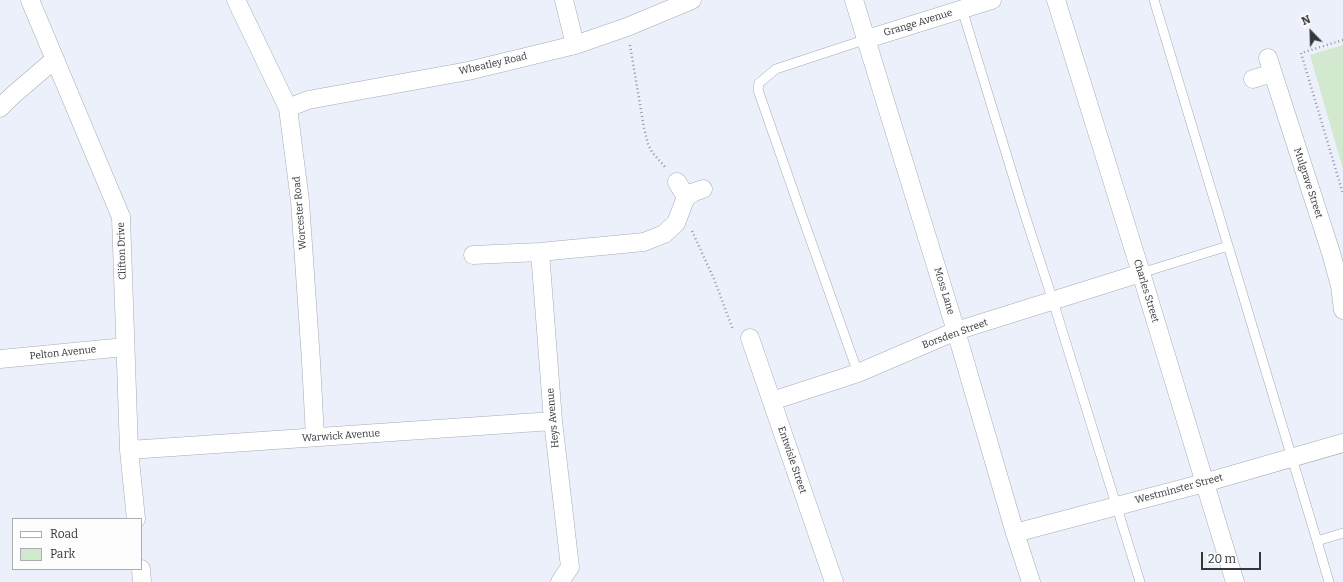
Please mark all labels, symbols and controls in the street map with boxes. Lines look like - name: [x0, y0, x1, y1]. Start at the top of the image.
- street label: Grange Avenue: [882, 7, 954, 39]
- north arrow: [1291, 12, 1331, 52]
- text: N: [1300, 13, 1313, 28]
- street label: Wheatley Road: [458, 50, 528, 78]
- street label: Mulgrave Street: [1291, 146, 1325, 220]
- street label: Worcester Road: [291, 176, 309, 250]
- street label: Clifton Drive: [115, 222, 129, 280]
- street label: Charles Street: [1131, 258, 1161, 324]
- street label: Moss Lane: [931, 266, 957, 316]
- street label: Borsden Street: [920, 317, 990, 351]
- street label: Pelton Avenue: [29, 344, 97, 362]
- street label: Heys Avenue: [544, 388, 562, 448]
- street label: Entwisle Street: [775, 425, 809, 495]
- street label: Warwick Avenue: [302, 427, 380, 445]
- street label: Westminster Street: [1134, 471, 1224, 507]
- legend: [12, 518, 142, 570]
- text: Road: [50, 527, 78, 541]
- scale bar: [1203, 544, 1263, 570]
- text: Park: [50, 547, 75, 561]
- text: 20 m: [1208, 552, 1236, 566]

